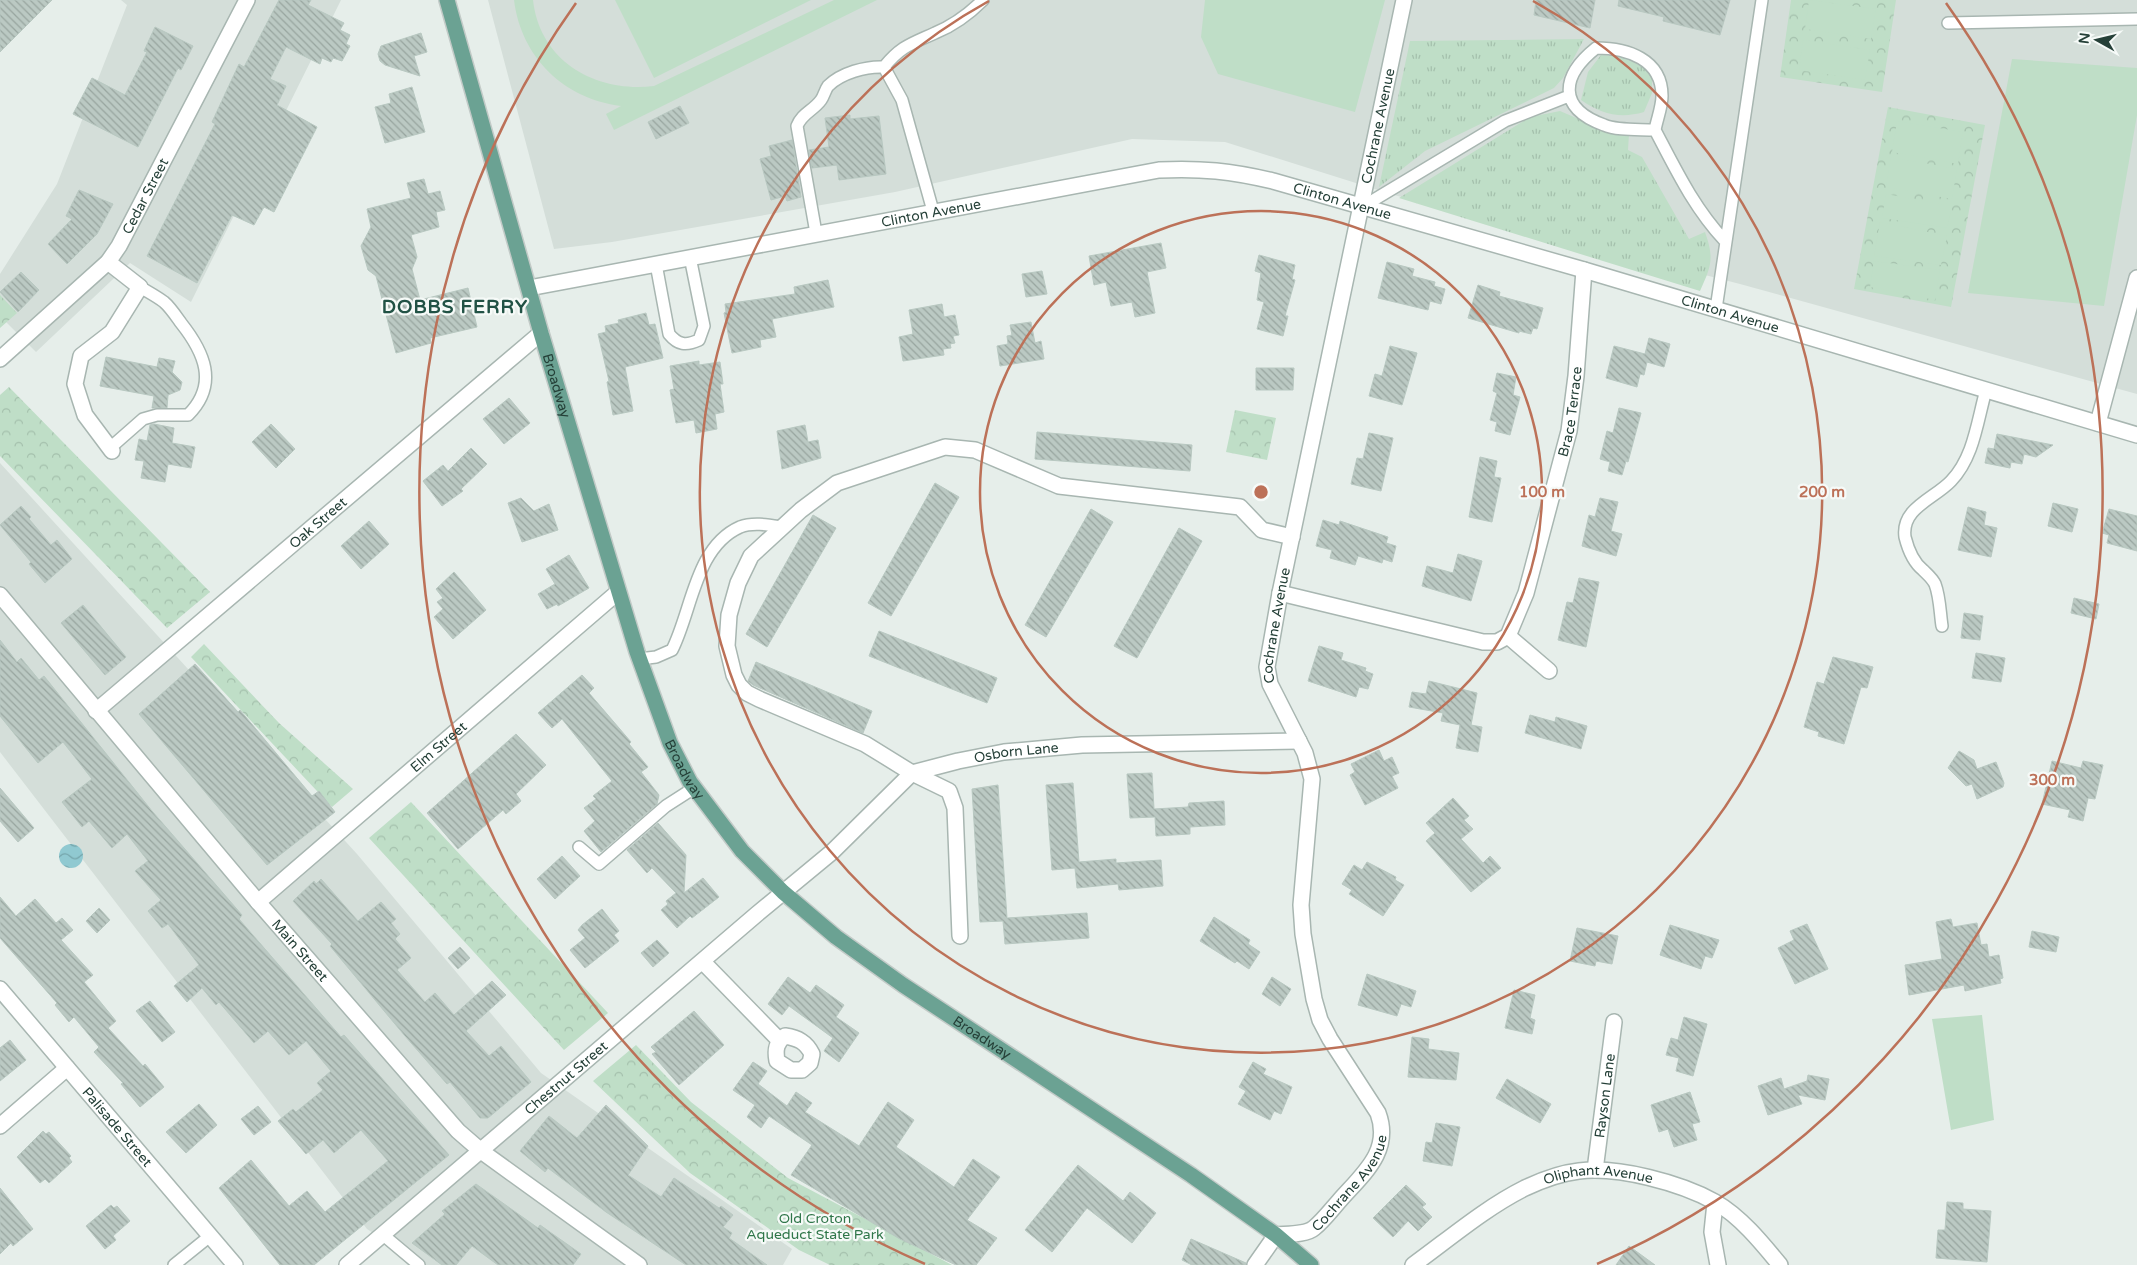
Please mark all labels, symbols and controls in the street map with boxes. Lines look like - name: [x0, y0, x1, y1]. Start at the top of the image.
- north arrow: [2072, 15, 2122, 65]
- text: N: [2075, 32, 2094, 45]
- street label: Cochrane Avenue: [1358, 67, 1399, 185]
- street label: Cedar Street: [119, 155, 173, 237]
- street label: Clinton Avenue: [1291, 179, 1393, 223]
- street label: Clinton Avenue: [880, 196, 982, 231]
- street label: Clinton Avenue: [1679, 291, 1781, 337]
- district label: DOBBS FERRY: [382, 296, 528, 318]
- street label: Broadway: [539, 352, 574, 420]
- street label: Brace Terrace: [1555, 366, 1586, 459]
- centre of rings: [1252, 483, 1270, 501]
- text: 100 m: [1519, 483, 1565, 501]
- text: 200 m: [1799, 483, 1845, 501]
- street label: Oak Street: [286, 493, 351, 552]
- street label: Cochrane Avenue: [1259, 566, 1294, 685]
- street label: Elm Street: [407, 718, 471, 776]
- street label: Broadway: [661, 737, 708, 803]
- street label: Osborn Lane: [972, 739, 1059, 767]
- text: 300 m: [2029, 771, 2075, 789]
- street label: Main Street: [268, 916, 332, 986]
- street label: Broadway: [950, 1012, 1015, 1063]
- street label: Chestnut Street: [521, 1037, 612, 1118]
- street label: Rayson Lane: [1591, 1052, 1619, 1139]
- street label: Palisade Street: [78, 1084, 156, 1171]
- street label: Cochrane Avenue: [1308, 1134, 1391, 1235]
- street label: Oliphant Avenue: [1541, 1162, 1655, 1188]
- park label: Old Croton Aqueduct State Park: [746, 1210, 884, 1243]

